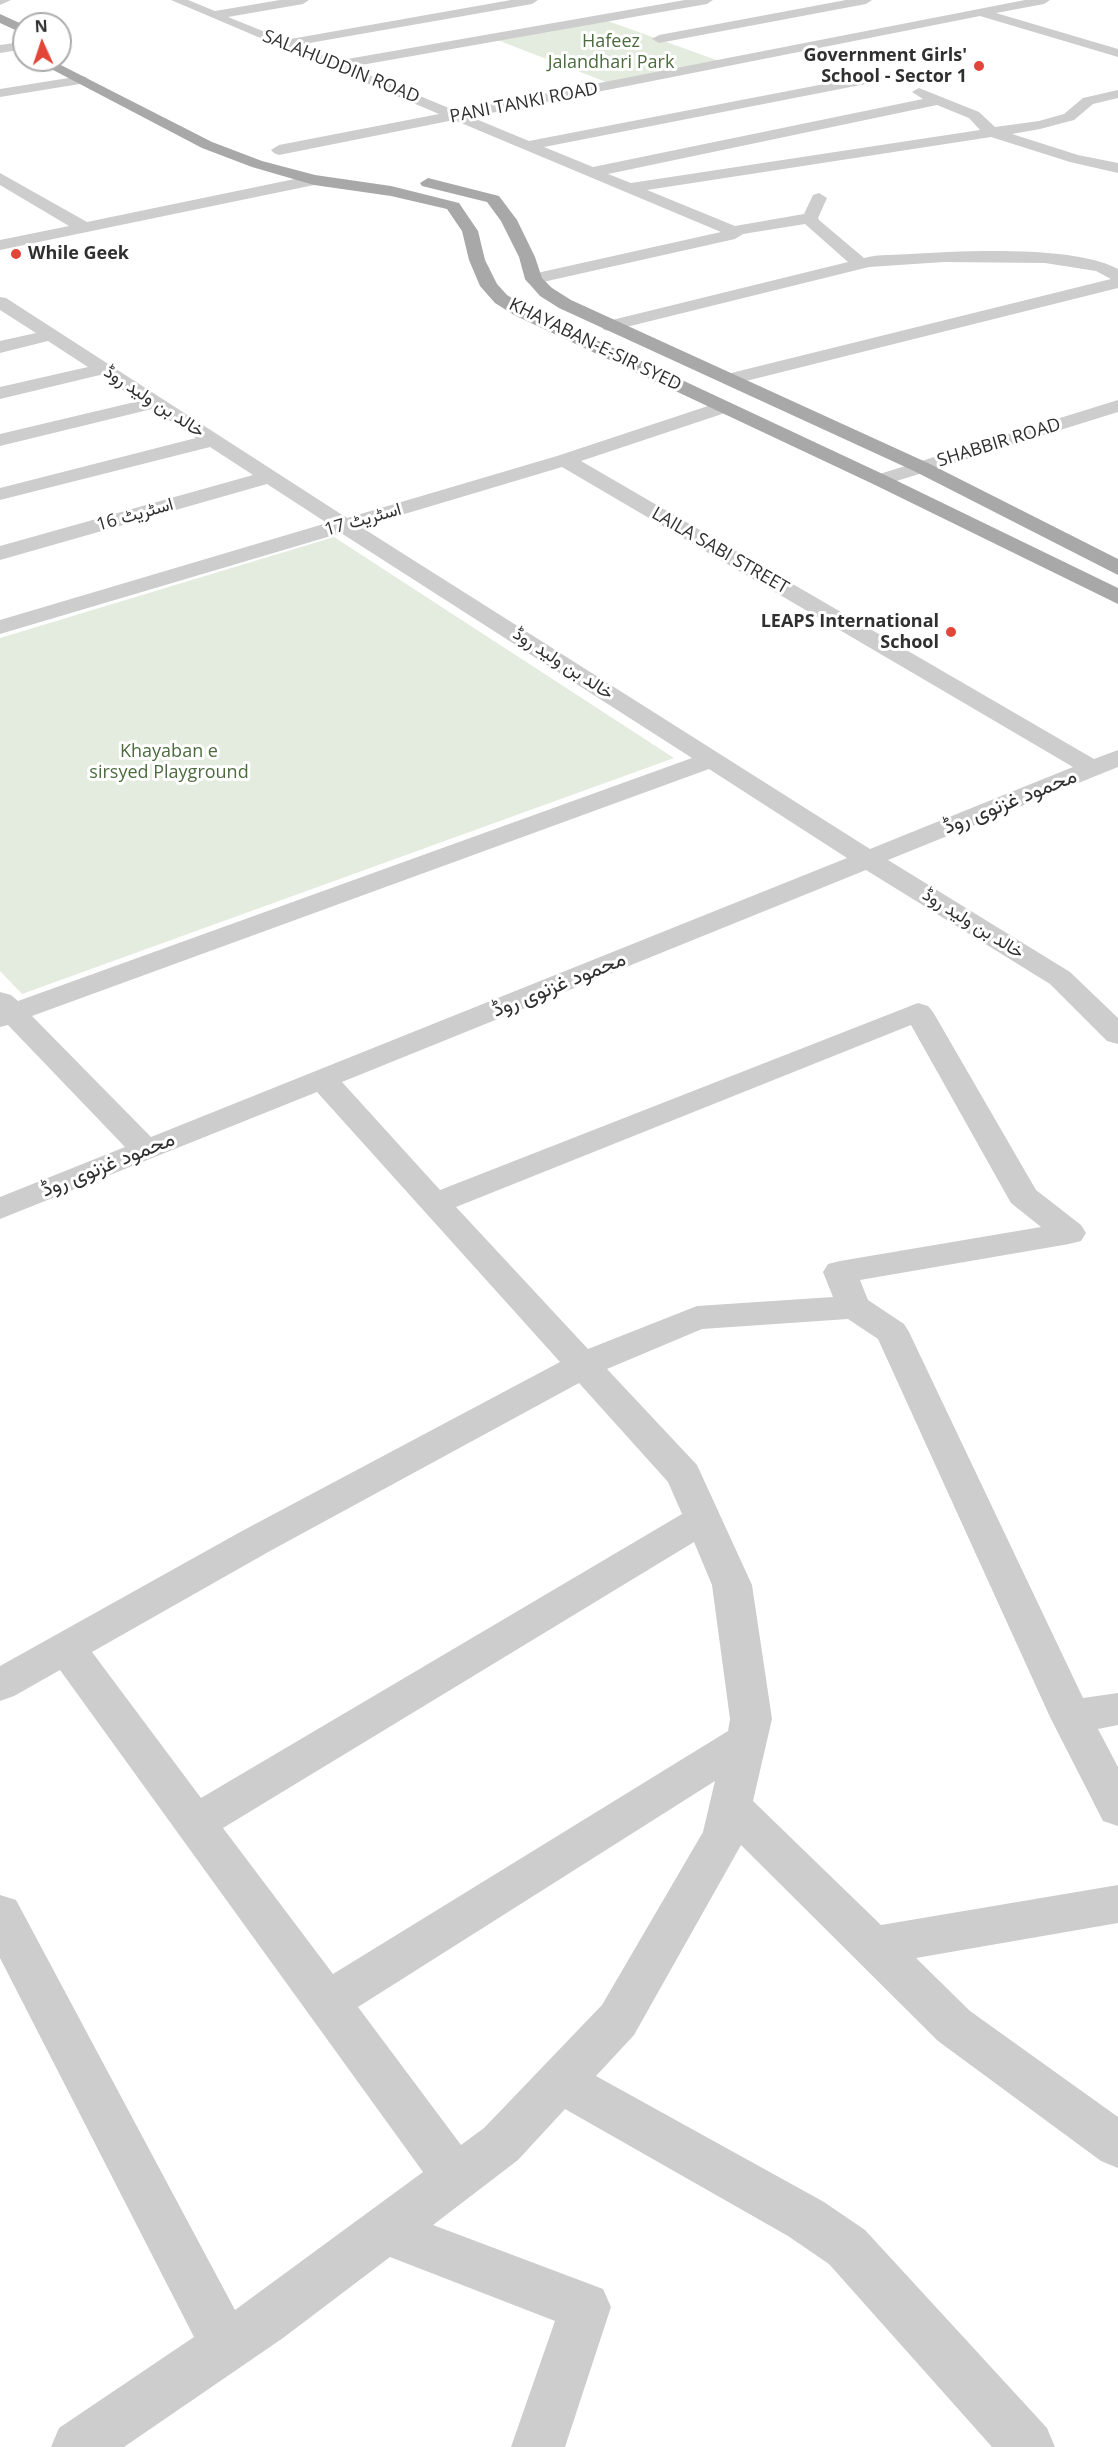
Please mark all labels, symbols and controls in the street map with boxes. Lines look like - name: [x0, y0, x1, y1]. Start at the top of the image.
- north arrow: [12, 12, 72, 72]
- text: N: [34, 15, 48, 37]
- street label: SALAHUDDIN ROAD: [259, 26, 423, 108]
- park label: Hafeez Jalandhari Park: [548, 31, 674, 74]
- place label: Government Girls' School - Sector 1: [803, 45, 967, 88]
- marker: Government Girls' School - Sector 1: [972, 59, 986, 73]
- street label: PANI TANKI ROAD: [448, 78, 600, 128]
- place label: While Geek: [28, 243, 129, 265]
- marker: While Geek: [9, 247, 23, 261]
- street label: KHAYABAN-E-SIR SYED: [505, 294, 685, 396]
- street label: خالد بن ولید روڈ: [100, 361, 208, 443]
- street label: SHABBIR ROAD: [935, 414, 1063, 472]
- street label: اسٹریٹ 16: [94, 494, 176, 536]
- street label: اسٹریٹ 17: [322, 499, 404, 541]
- street label: LAILA SABI STREET: [648, 503, 792, 599]
- place label: LEAPS International School: [761, 611, 939, 654]
- street label: خالد بن ولید روڈ: [509, 623, 617, 705]
- marker: LEAPS International School: [944, 625, 958, 639]
- park label: Khayaban e sirsyed Playground: [89, 741, 249, 783]
- street label: محمود غزنوی روڈ: [940, 764, 1080, 840]
- street label: خالد بن ولید روڈ: [918, 884, 1028, 964]
- street label: محمود غزنوی روڈ: [489, 947, 629, 1023]
- street label: محمود غزنوی روڈ: [38, 1127, 178, 1203]

